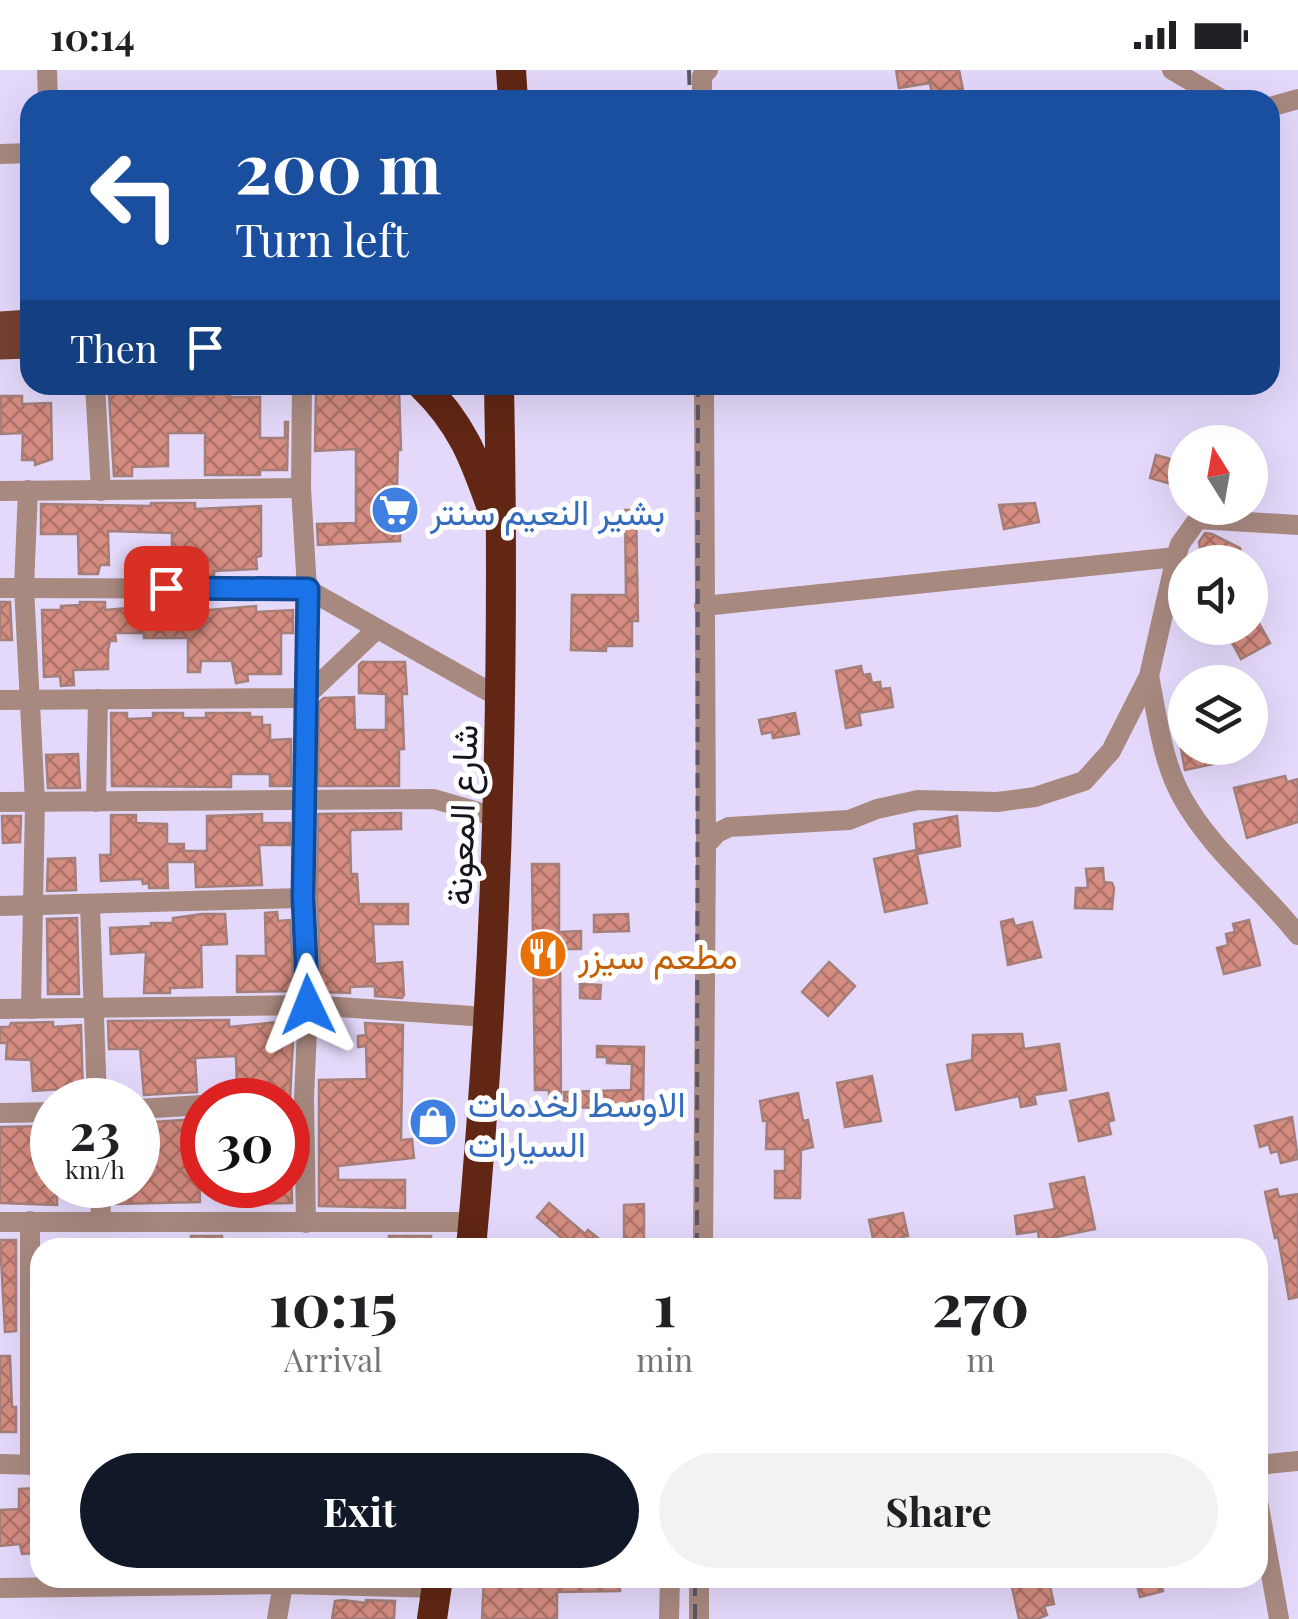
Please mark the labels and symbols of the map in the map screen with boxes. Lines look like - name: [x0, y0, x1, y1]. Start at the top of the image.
- north arrow: [1168, 425, 1268, 525]
- supermarket icon: بشير النعيم سنتر: [369, 484, 421, 536]
- place label: بشير النعيم سنتر: [429, 487, 665, 536]
- pin: [124, 546, 209, 631]
- street label: شارع المعونة: [433, 724, 490, 906]
- restaurant icon: مطعم سيزر: [517, 928, 569, 980]
- place label: مطعم سيزر: [577, 931, 738, 980]
- position arrow: [256, 953, 360, 1057]
- speed limit sign: 30: [180, 1078, 310, 1208]
- place label: الاوسط لخدمات السيارات: [468, 1079, 686, 1167]
- shop icon: الاوسط لخدمات السيارات: [407, 1096, 459, 1148]

